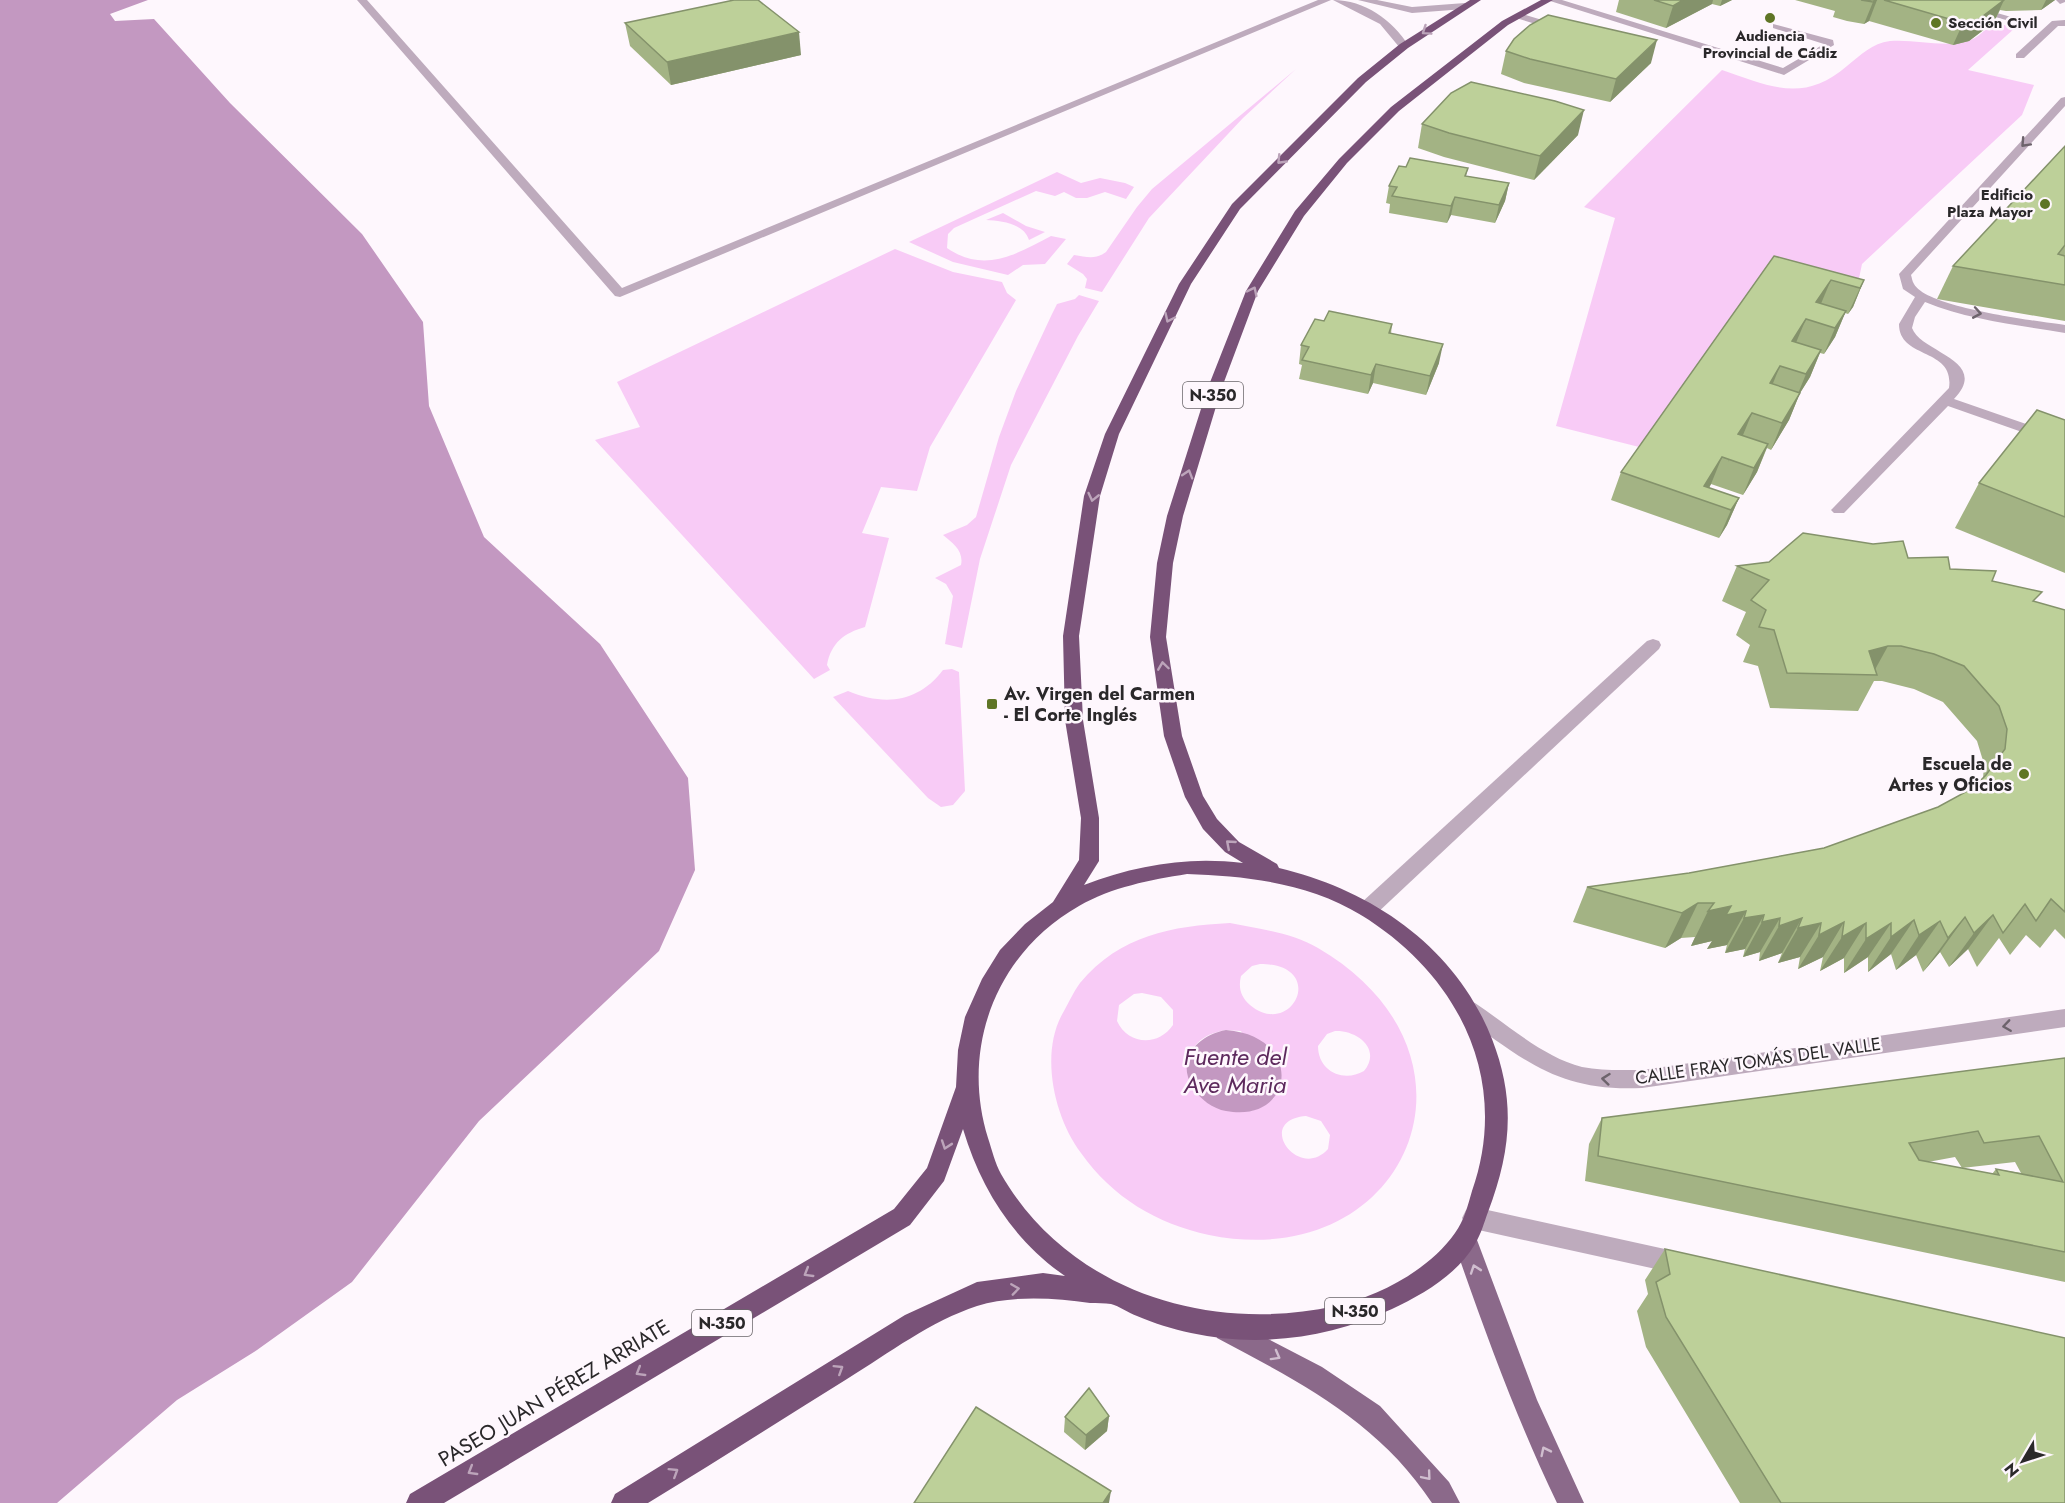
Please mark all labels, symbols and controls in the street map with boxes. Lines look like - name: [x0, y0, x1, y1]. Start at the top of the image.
- marker: Audiencia Provincial de Cádiz: [1763, 11, 1777, 25]
- place label: Sección Civil: [1948, 12, 2038, 34]
- marker: Sección Civil: [1929, 16, 1943, 30]
- one-way arrow: [1422, 24, 1433, 35]
- place label: Audiencia Provincial de Cádiz: [1703, 25, 1838, 64]
- one-way arrow: [2021, 136, 2032, 147]
- one-way arrow: [1277, 154, 1288, 164]
- place label: Edificio Plaza Mayor: [1947, 184, 2034, 223]
- marker: Edificio Plaza Mayor: [2038, 197, 2052, 211]
- one-way arrow: [1246, 286, 1258, 297]
- one-way arrow: [1972, 306, 1982, 319]
- one-way arrow: [1164, 311, 1176, 322]
- road number: N-350: [1183, 382, 1243, 408]
- one-way arrow: [1181, 469, 1193, 480]
- one-way arrow: [1087, 492, 1100, 502]
- one-way arrow: [1157, 661, 1169, 671]
- place label: Av. Virgen del Carmen - El Corte Inglés: [1003, 681, 1195, 728]
- marker: Av. Virgen del Carmen - El Corte Inglés: [985, 697, 999, 711]
- place label: Escuela de Artes y Oficios: [1887, 751, 2012, 798]
- marker: Escuela de Artes y Oficios: [2017, 767, 2031, 781]
- one-way arrow: [1226, 840, 1237, 851]
- one-way arrow: [2003, 1020, 2012, 1032]
- street label: CALLE FRAY TOMÁS DEL VALLE: [1634, 1031, 1882, 1091]
- water label: Fuente del Ave Maria: [1183, 1039, 1288, 1102]
- one-way arrow: [1601, 1073, 1611, 1086]
- one-way arrow: [941, 1139, 954, 1150]
- one-way arrow: [1469, 1264, 1482, 1275]
- one-way arrow: [804, 1266, 814, 1277]
- one-way arrow: [1010, 1284, 1019, 1296]
- road number: N-350: [1325, 1298, 1385, 1324]
- road number: N-350: [692, 1310, 752, 1336]
- street label: PASEO JUAN PÉREZ ARRIATE: [433, 1312, 675, 1474]
- one-way arrow: [1270, 1349, 1280, 1360]
- one-way arrow: [636, 1365, 646, 1376]
- one-way arrow: [833, 1365, 843, 1377]
- north arrow: [1993, 1431, 2053, 1491]
- one-way arrow: [1540, 1446, 1552, 1457]
- text: N: [1999, 1458, 2025, 1482]
- one-way arrow: [468, 1464, 478, 1476]
- one-way arrow: [668, 1468, 678, 1480]
- one-way arrow: [1420, 1469, 1431, 1480]

